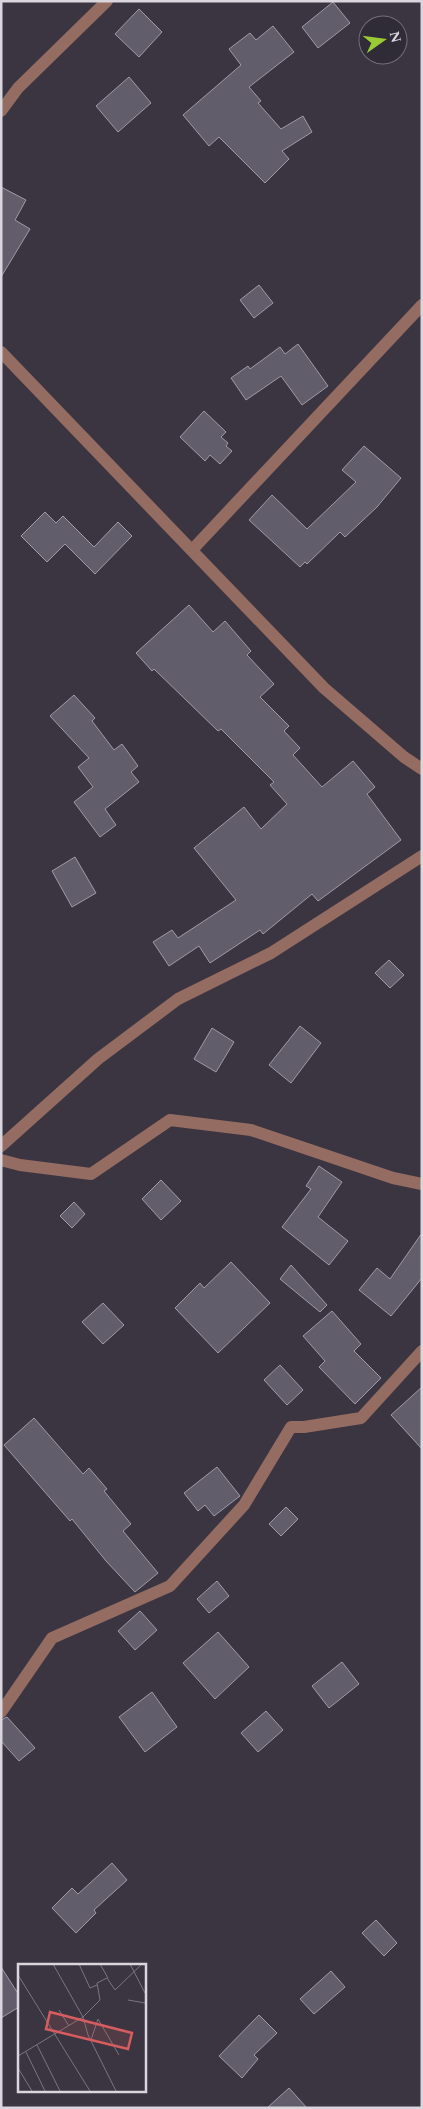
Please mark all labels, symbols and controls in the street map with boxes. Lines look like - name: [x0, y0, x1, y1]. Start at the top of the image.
- north arrow: [358, 15, 408, 65]
- text: N: [384, 29, 407, 45]
- inset map: [18, 1964, 145, 2092]

